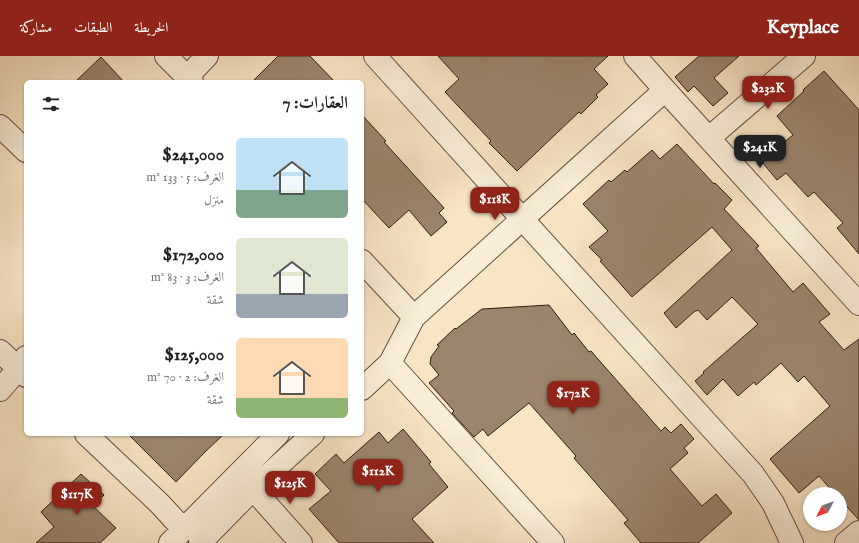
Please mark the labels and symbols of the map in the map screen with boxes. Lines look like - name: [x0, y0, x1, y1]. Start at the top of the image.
- pin: $232K: [740, 76, 796, 110]
- pin: $241K: [732, 135, 788, 169]
- pin: $118K: [467, 187, 523, 221]
- pin: $172K: [545, 381, 601, 415]
- pin: $112K: [350, 459, 406, 493]
- pin: $125K: [262, 471, 318, 505]
- pin: $117K: [49, 482, 105, 516]
- north arrow: [803, 487, 847, 531]

